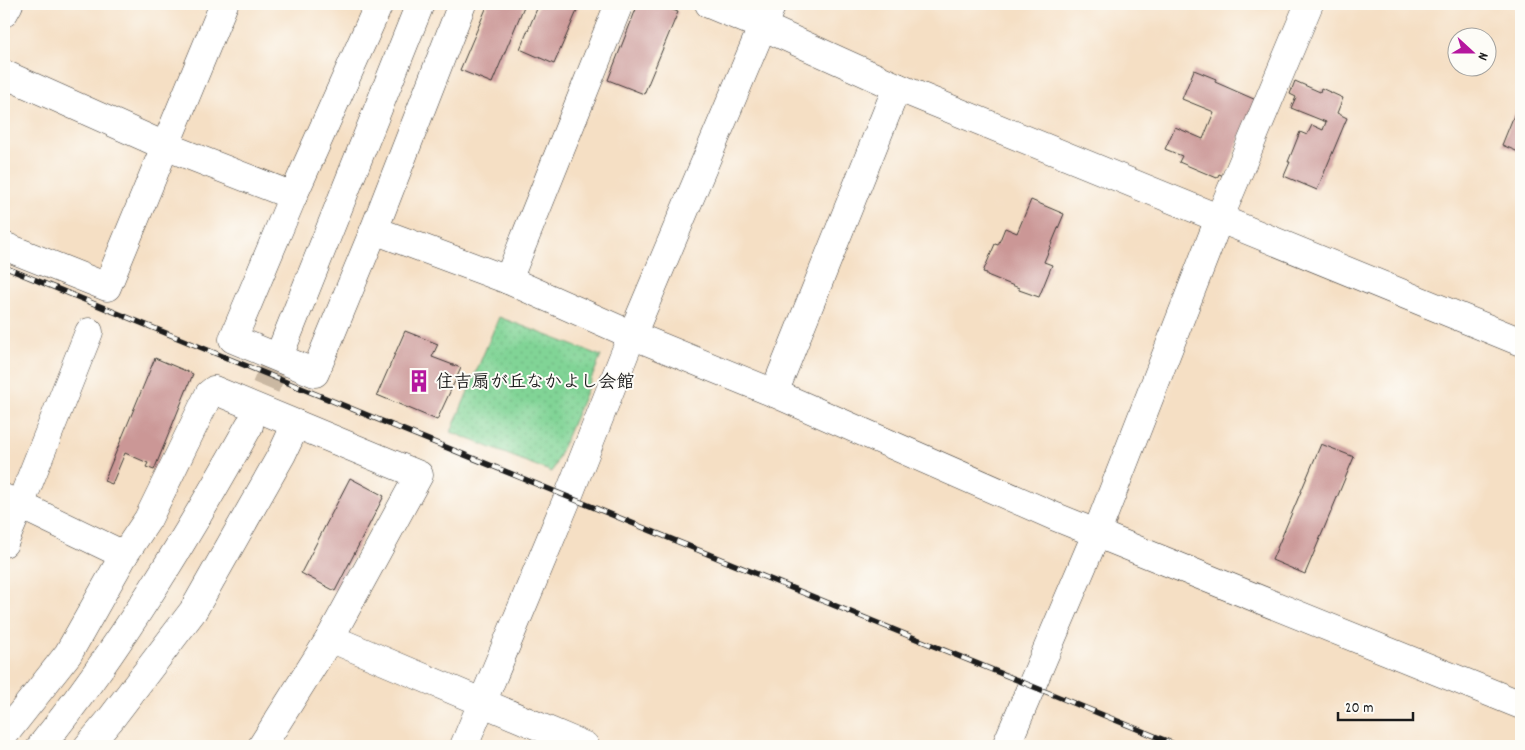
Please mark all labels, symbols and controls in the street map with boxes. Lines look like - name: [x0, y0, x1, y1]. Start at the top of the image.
- north arrow: [1448, 28, 1498, 78]
- text: N: [1472, 49, 1493, 63]
- building icon: 住吉扇が丘なかよし会館: [406, 368, 432, 394]
- place label: 住吉扇が丘なかよし会館: [436, 371, 634, 396]
- scale bar: [1338, 690, 1412, 722]
- text: 20 m: [1345, 698, 1373, 720]

